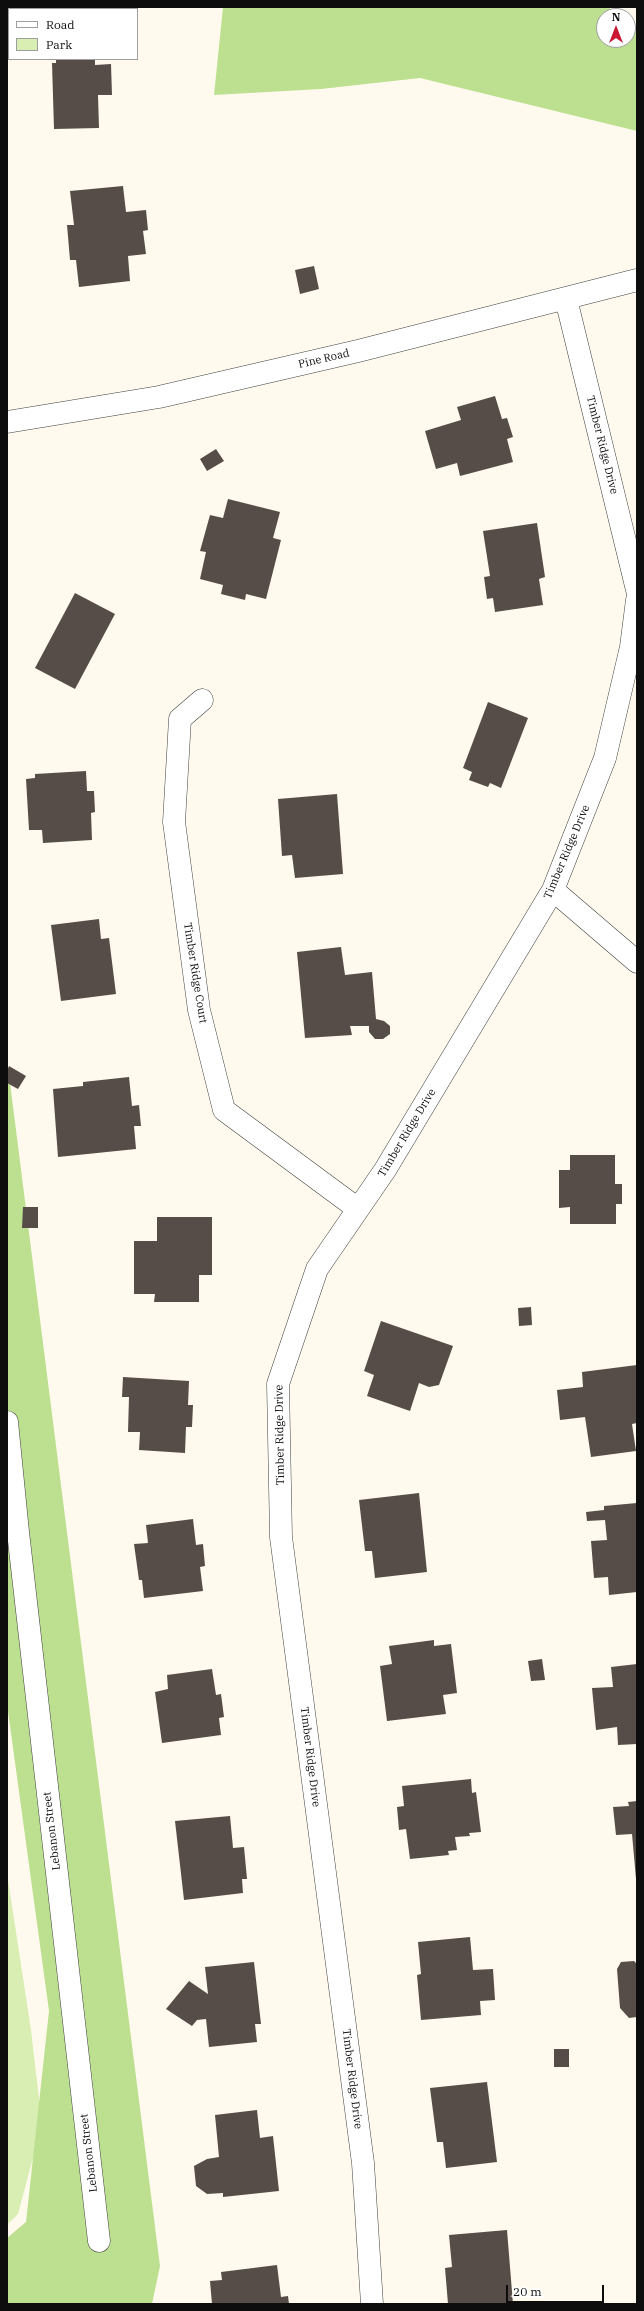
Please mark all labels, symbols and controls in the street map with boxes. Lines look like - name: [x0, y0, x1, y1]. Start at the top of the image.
- legend: [8, 8, 138, 60]
- north arrow: [596, 8, 636, 48]
- text: N: [612, 10, 620, 24]
- text: Road: [46, 17, 75, 32]
- text: Park: [46, 37, 72, 52]
- street label: Pine Road: [297, 347, 351, 371]
- street label: Timber Ridge Drive: [583, 394, 621, 496]
- street label: Timber Ridge Drive: [541, 803, 593, 901]
- street label: Timber Ridge Court: [181, 922, 209, 1024]
- street label: Timber Ridge Drive: [375, 1086, 439, 1180]
- street label: Timber Ridge Drive: [273, 1384, 287, 1486]
- street label: Timber Ridge Drive: [297, 1706, 323, 1808]
- street label: Lebanon Street: [41, 1791, 63, 1871]
- street label: Timber Ridge Drive: [339, 2028, 365, 2130]
- street label: Lebanon Street: [78, 2113, 100, 2193]
- scale bar: [508, 2277, 606, 2303]
- text: 20 m: [513, 2284, 542, 2299]

